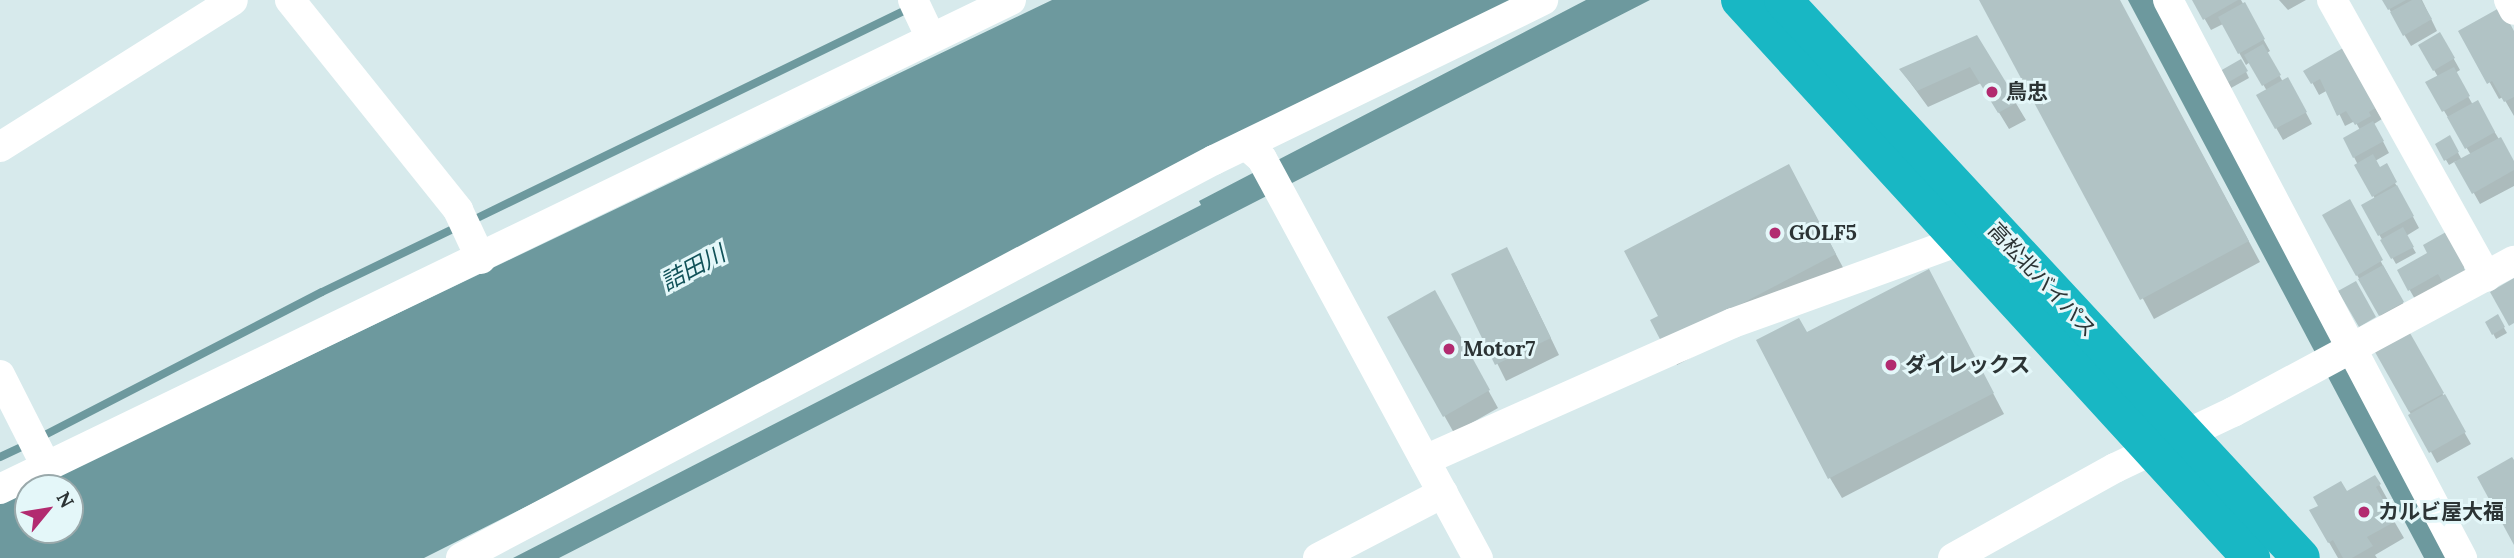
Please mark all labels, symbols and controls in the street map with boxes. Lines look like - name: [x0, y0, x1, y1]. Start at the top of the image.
- place label: 鳥忠: [2006, 79, 2048, 105]
- marker: 鳥忠: [1984, 84, 2000, 100]
- street label: 高松北バイパス: [1983, 218, 2101, 342]
- place label: GOLF5: [1789, 220, 1857, 246]
- marker: GOLF5: [1767, 225, 1783, 241]
- water label: 詰田川: [656, 240, 730, 296]
- place label: Motor7: [1463, 336, 1535, 362]
- marker: Motor7: [1441, 341, 1457, 357]
- place label: ダイレックス: [1905, 352, 2031, 378]
- marker: ダイレックス: [1883, 357, 1899, 373]
- north arrow: [14, 474, 84, 544]
- text: N: [51, 487, 80, 512]
- place label: カルビ屋大福: [2378, 499, 2504, 525]
- marker: カルビ屋大福: [2356, 504, 2372, 520]

